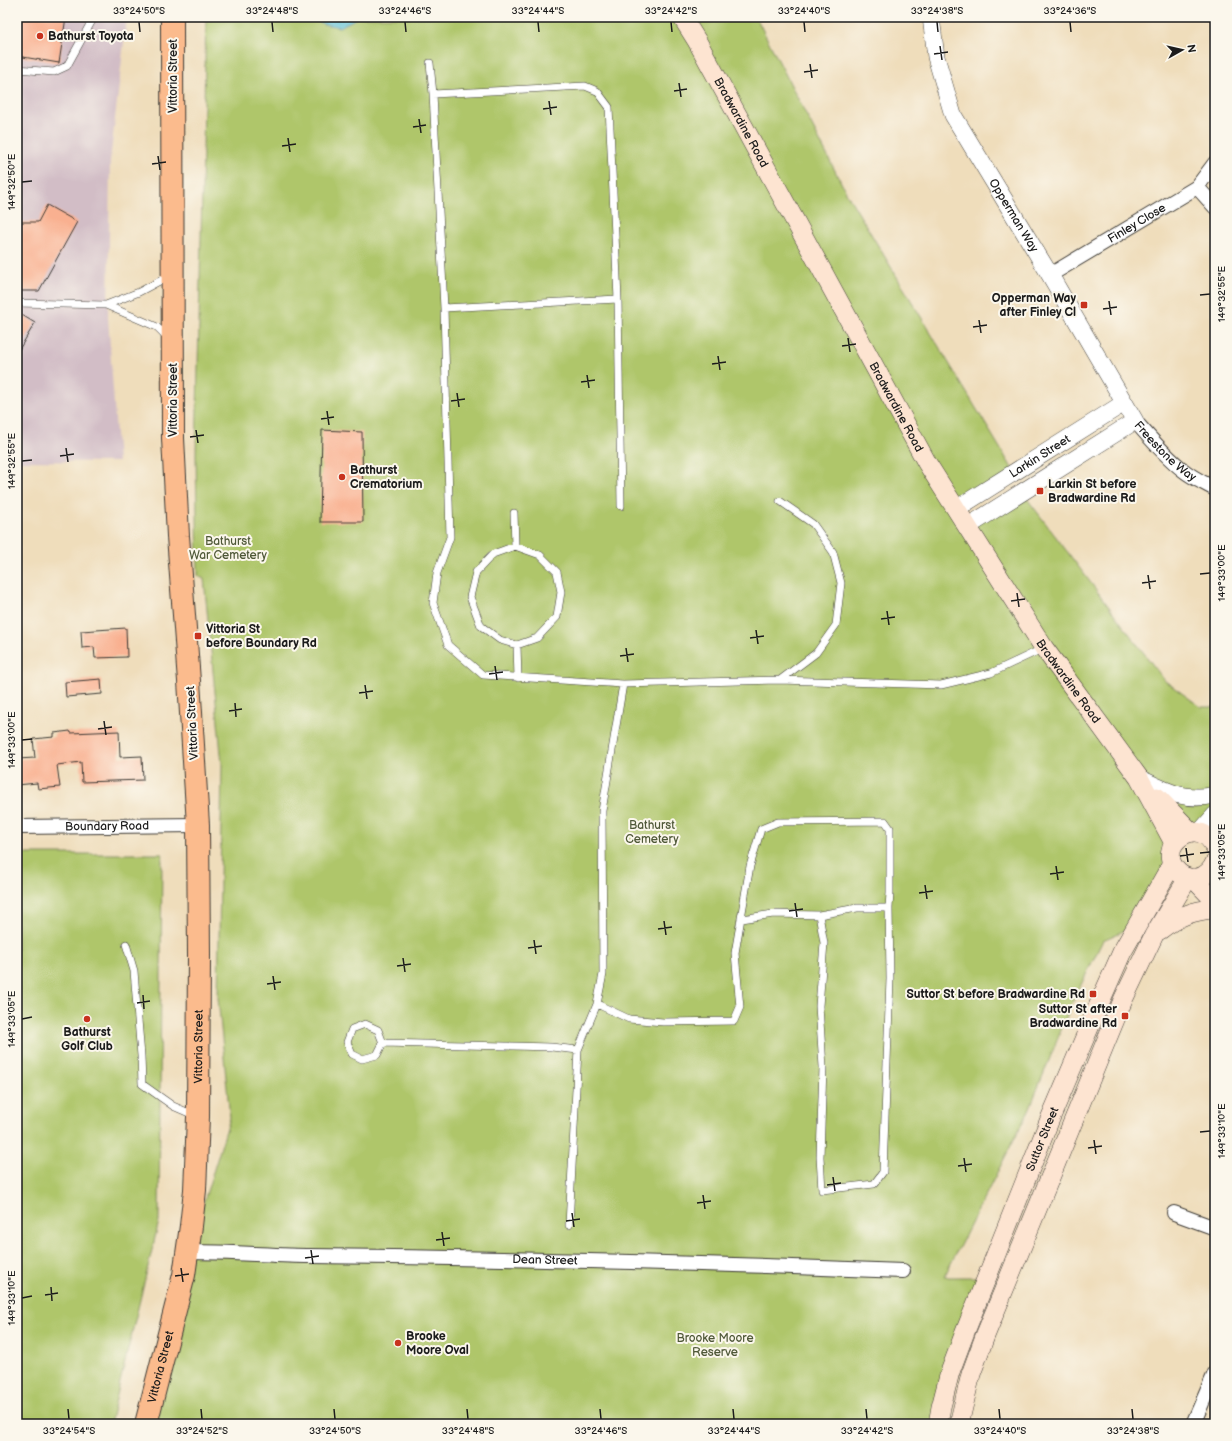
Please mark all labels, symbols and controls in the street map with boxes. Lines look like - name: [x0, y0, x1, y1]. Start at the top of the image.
- text: 33°24'50"S: [113, 5, 165, 17]
- text: 33°24'48"S: [246, 5, 298, 17]
- text: 33°24'46"S: [379, 5, 431, 17]
- text: 33°24'44"S: [512, 5, 564, 17]
- text: 33°24'42"S: [645, 5, 697, 17]
- text: 33°24'40"S: [778, 5, 830, 17]
- text: 33°24'38"S: [911, 5, 963, 17]
- text: 33°24'36"S: [1044, 5, 1096, 17]
- place label: Bathurst Toyota: [48, 29, 134, 44]
- north arrow: [1162, 30, 1202, 70]
- marker: Bathurst Toyota: [35, 31, 45, 41]
- street label: Vittoria Street: [166, 39, 181, 113]
- text: N: [1184, 44, 1198, 54]
- street label: Bradwardine Road: [710, 75, 772, 170]
- text: 149°32'50"E: [6, 153, 18, 210]
- street label: Opperman Way: [985, 176, 1042, 256]
- street label: Finley Close: [1105, 200, 1169, 247]
- text: 149°32'55"E: [1216, 265, 1228, 322]
- place label: Opperman Way after Finley Cl: [992, 291, 1077, 320]
- marker: Opperman Way after Finley Cl: [1079, 300, 1089, 310]
- street label: Bradwardine Road: [865, 359, 927, 455]
- street label: Vittoria Street: [166, 363, 181, 437]
- street label: Freestone Way: [1131, 418, 1199, 485]
- text: 149°32'55"E: [6, 432, 18, 489]
- street label: Larkin Street: [1007, 432, 1074, 481]
- place label: Bathurst Crematorium: [350, 463, 422, 492]
- marker: Bathurst Crematorium: [337, 472, 347, 482]
- place label: Larkin St before Bradwardine Rd: [1048, 477, 1137, 506]
- marker: Larkin St before Bradwardine Rd: [1035, 486, 1045, 496]
- park label: Bathurst War Cemetery: [189, 534, 268, 563]
- text: 149°33'00"E: [1216, 544, 1228, 601]
- place label: Vittoria St before Boundary Rd: [206, 622, 317, 651]
- marker: Vittoria St before Boundary Rd: [193, 631, 203, 641]
- street label: Bradwardine Road: [1032, 637, 1104, 727]
- street label: Vittoria Street: [183, 685, 202, 760]
- text: 149°33'00"E: [6, 711, 18, 768]
- park label: Bathurst Cemetery: [625, 818, 679, 847]
- street label: Boundary Road: [65, 819, 149, 834]
- text: 149°33'05"E: [1216, 823, 1228, 880]
- place label: Suttor St before Bradwardine Rd: [907, 987, 1085, 1002]
- marker: Suttor St before Bradwardine Rd: [1088, 989, 1098, 999]
- text: 149°33'05"E: [6, 990, 18, 1047]
- place label: Suttor St after Bradwardine Rd: [1029, 1002, 1117, 1031]
- street label: Vittoria Street: [191, 1009, 207, 1084]
- marker: Suttor St after Bradwardine Rd: [1120, 1011, 1130, 1021]
- marker: Bathurst Golf Club: [82, 1014, 92, 1024]
- place label: Bathurst Golf Club: [61, 1025, 113, 1054]
- text: 149°33'10"E: [1216, 1103, 1228, 1158]
- street label: Suttor Street: [1023, 1104, 1062, 1174]
- street label: Dean Street: [512, 1252, 578, 1269]
- text: 149°33'10"E: [6, 1270, 18, 1325]
- street label: Vittoria Street: [145, 1329, 178, 1405]
- place label: Brooke Moore Oval: [406, 1329, 469, 1358]
- park label: Brooke Moore Reserve: [676, 1331, 754, 1360]
- marker: Brooke Moore Oval: [393, 1338, 403, 1348]
- text: 33°24'54"S: [43, 1425, 95, 1437]
- text: 33°24'52"S: [176, 1425, 228, 1437]
- text: 33°24'50"S: [309, 1425, 361, 1437]
- text: 33°24'48"S: [442, 1425, 494, 1437]
- text: 33°24'46"S: [575, 1425, 627, 1437]
- text: 33°24'44"S: [708, 1425, 760, 1437]
- text: 33°24'42"S: [841, 1425, 893, 1437]
- text: 33°24'40"S: [974, 1425, 1026, 1437]
- text: 33°24'38"S: [1107, 1425, 1159, 1437]

